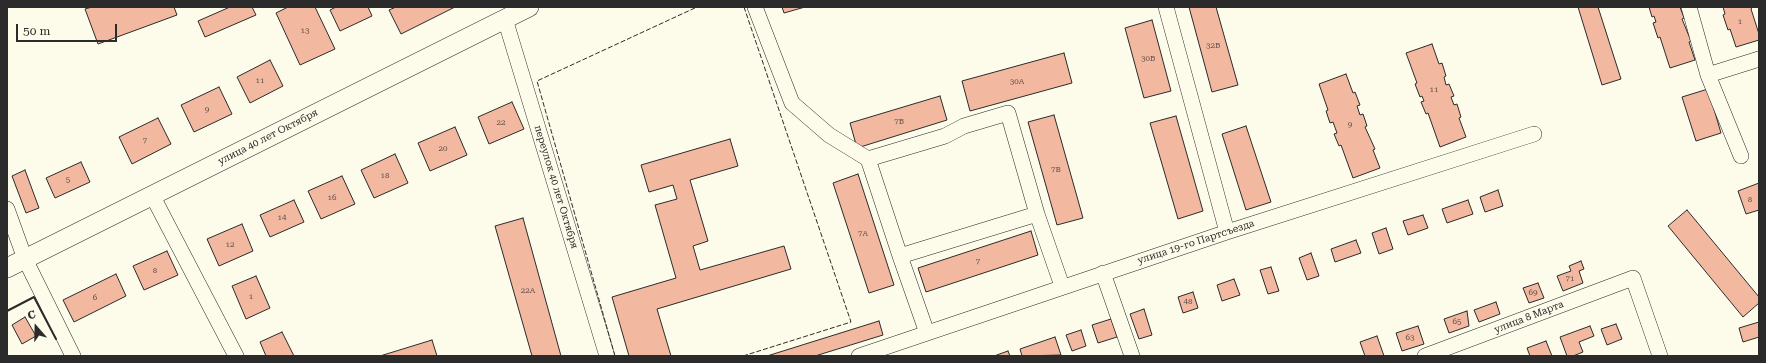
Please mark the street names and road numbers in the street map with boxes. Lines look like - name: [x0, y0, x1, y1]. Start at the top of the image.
- street label: улица 40 лет Октября: [216, 107, 320, 167]
- street label: переулок 40 лет Октября: [531, 124, 581, 250]
- street label: улица 19-го Партсъезда: [1136, 217, 1256, 267]
- street label: улица 8 Марта: [1493, 298, 1565, 336]

